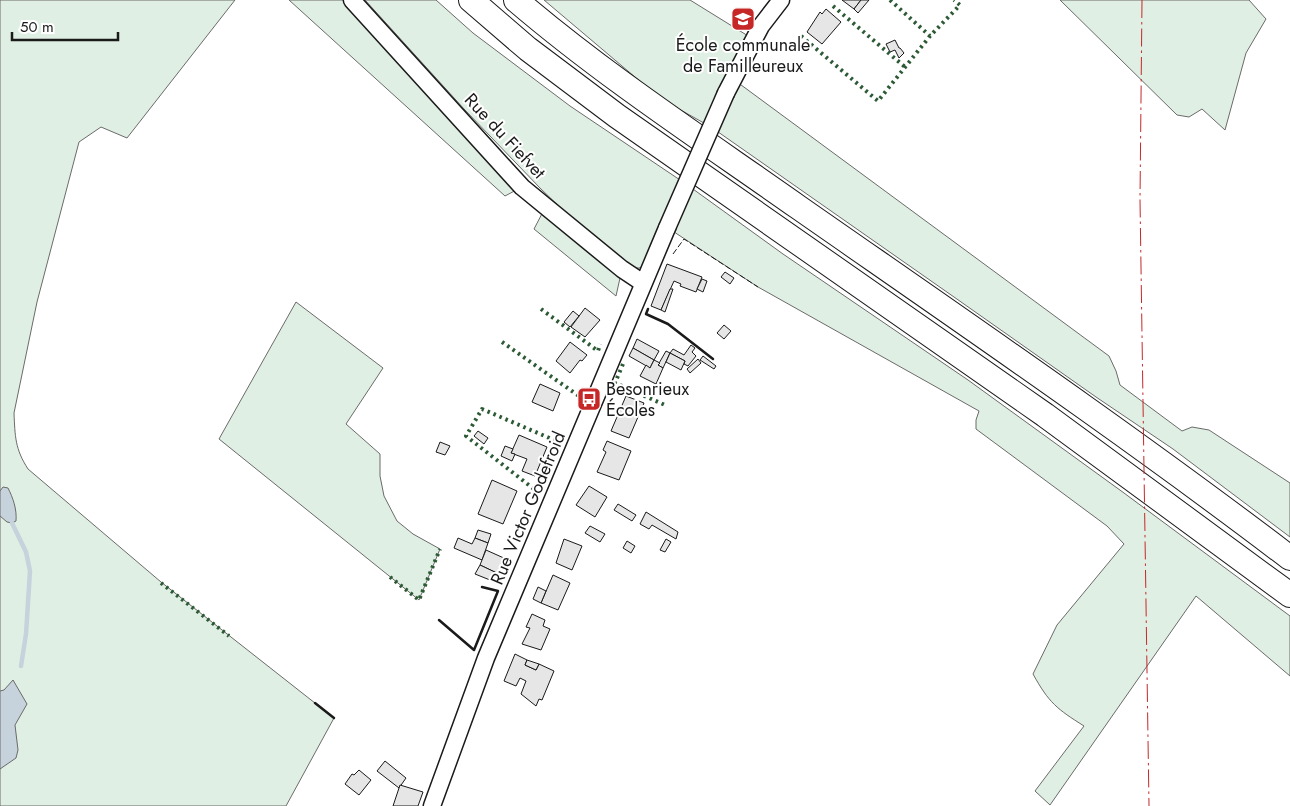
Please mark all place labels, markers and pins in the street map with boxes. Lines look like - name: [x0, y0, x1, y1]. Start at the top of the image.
- school or university icon: École communale de Familleureux: [730, 6, 756, 32]
- place label: École communale de Familleureux: [676, 32, 810, 79]
- place label: Besonrieux Écoles: [606, 376, 689, 423]
- bus stop icon: Besonrieux Écoles: [576, 386, 602, 412]

